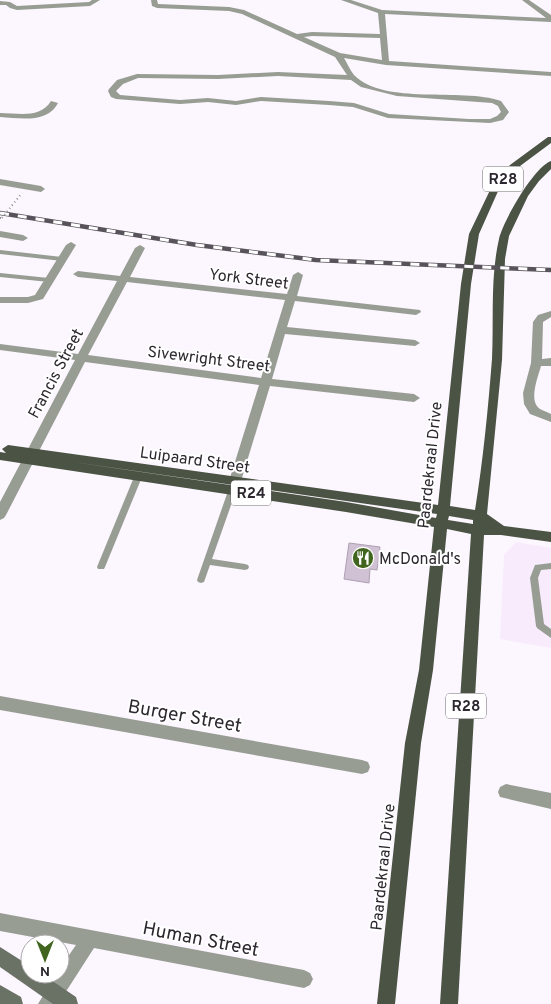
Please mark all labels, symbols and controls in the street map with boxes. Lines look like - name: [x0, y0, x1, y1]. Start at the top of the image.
- road number: R28: [483, 166, 523, 192]
- street label: York Street: [208, 265, 290, 295]
- street label: Francis Street: [25, 326, 89, 422]
- street label: Sivewright Street: [146, 343, 271, 377]
- street label: Paardekraal Drive: [414, 401, 448, 530]
- street label: Luipaard Street: [138, 443, 251, 479]
- road number: R24: [231, 480, 271, 506]
- restaurant icon: McDonald's: [351, 546, 375, 570]
- place label: McDonald's: [379, 550, 461, 570]
- road number: R28: [446, 694, 486, 718]
- street label: Burger Street: [126, 695, 244, 739]
- street label: Paardekraal Drive: [367, 803, 401, 932]
- street label: Human Street: [140, 917, 261, 963]
- north arrow: [20, 934, 70, 984]
- text: N: [40, 962, 50, 979]

